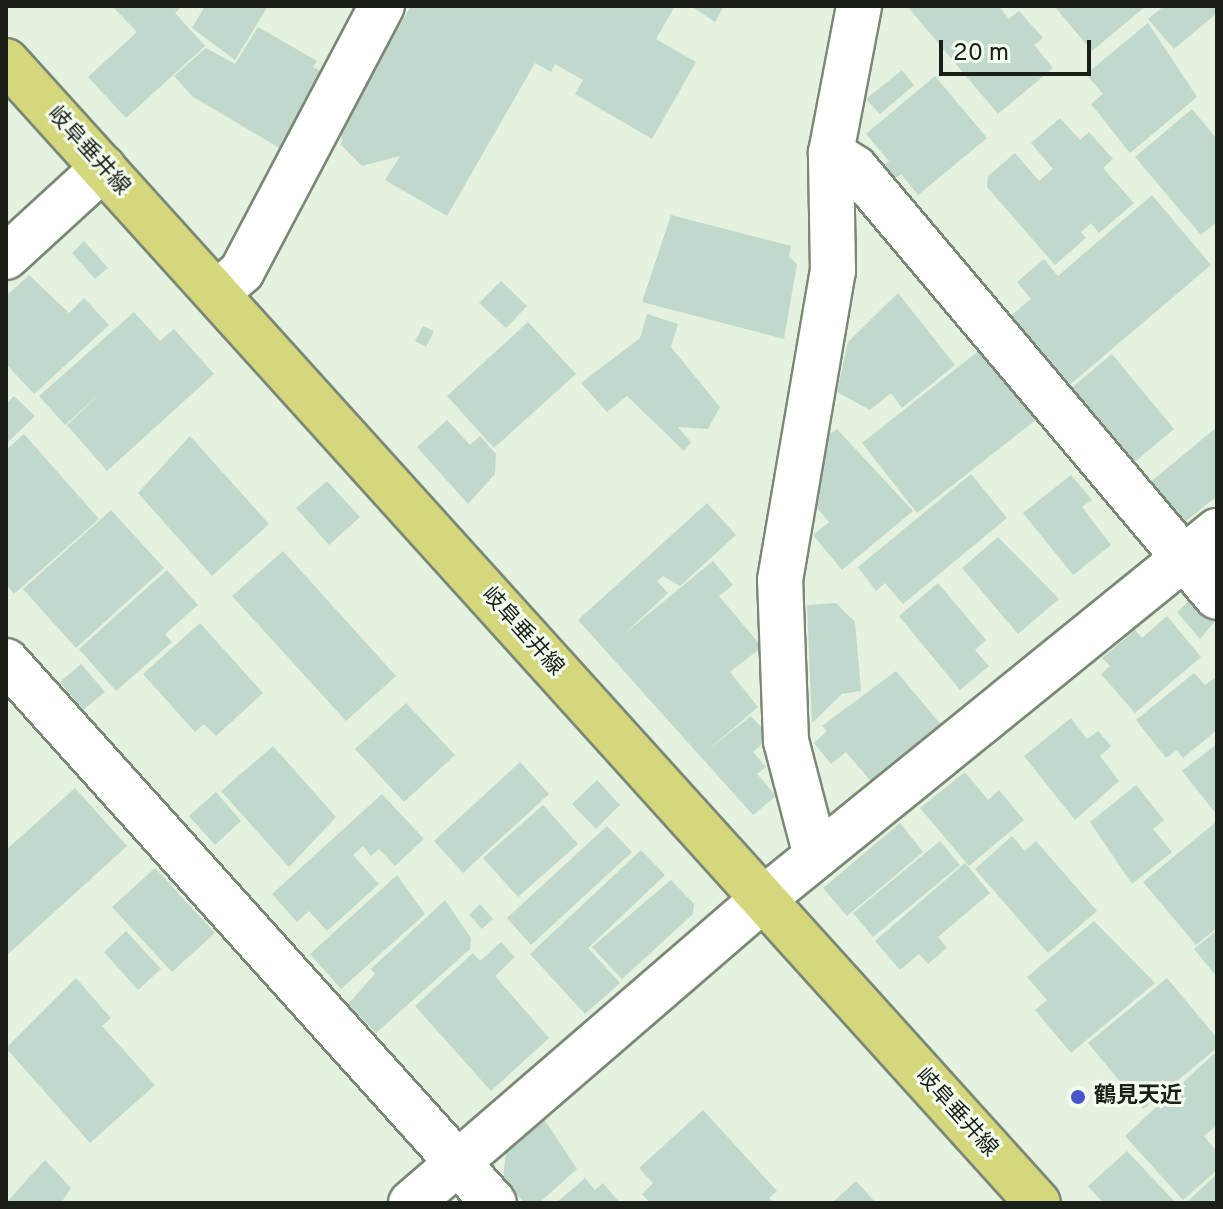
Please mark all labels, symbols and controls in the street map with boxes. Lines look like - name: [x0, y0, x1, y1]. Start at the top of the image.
- scale bar: [943, 24, 1095, 74]
- text: 20 m: [953, 39, 1009, 69]
- street label: 岐阜垂井線: [41, 101, 135, 201]
- street label: 岐阜垂井線: [475, 582, 569, 682]
- street label: 岐阜垂井線: [909, 1063, 1003, 1163]
- place label: 鶴見天近: [1094, 1084, 1182, 1110]
- marker: 鶴見天近: [1069, 1088, 1087, 1106]

